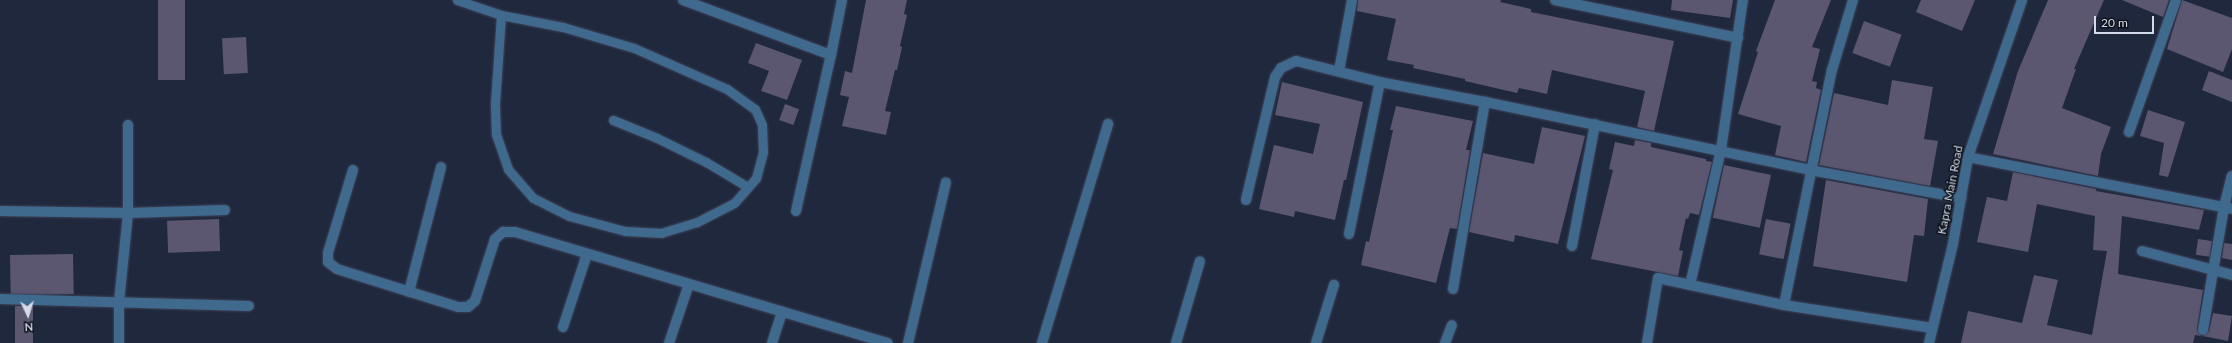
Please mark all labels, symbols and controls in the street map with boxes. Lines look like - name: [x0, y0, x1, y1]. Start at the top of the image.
- scale bar: [2096, 8, 2156, 34]
- text: 20 m: [2101, 15, 2128, 30]
- street label: Kapra Main Road: [1934, 144, 1966, 236]
- north arrow: [8, 295, 48, 335]
- text: N: [24, 321, 34, 334]

